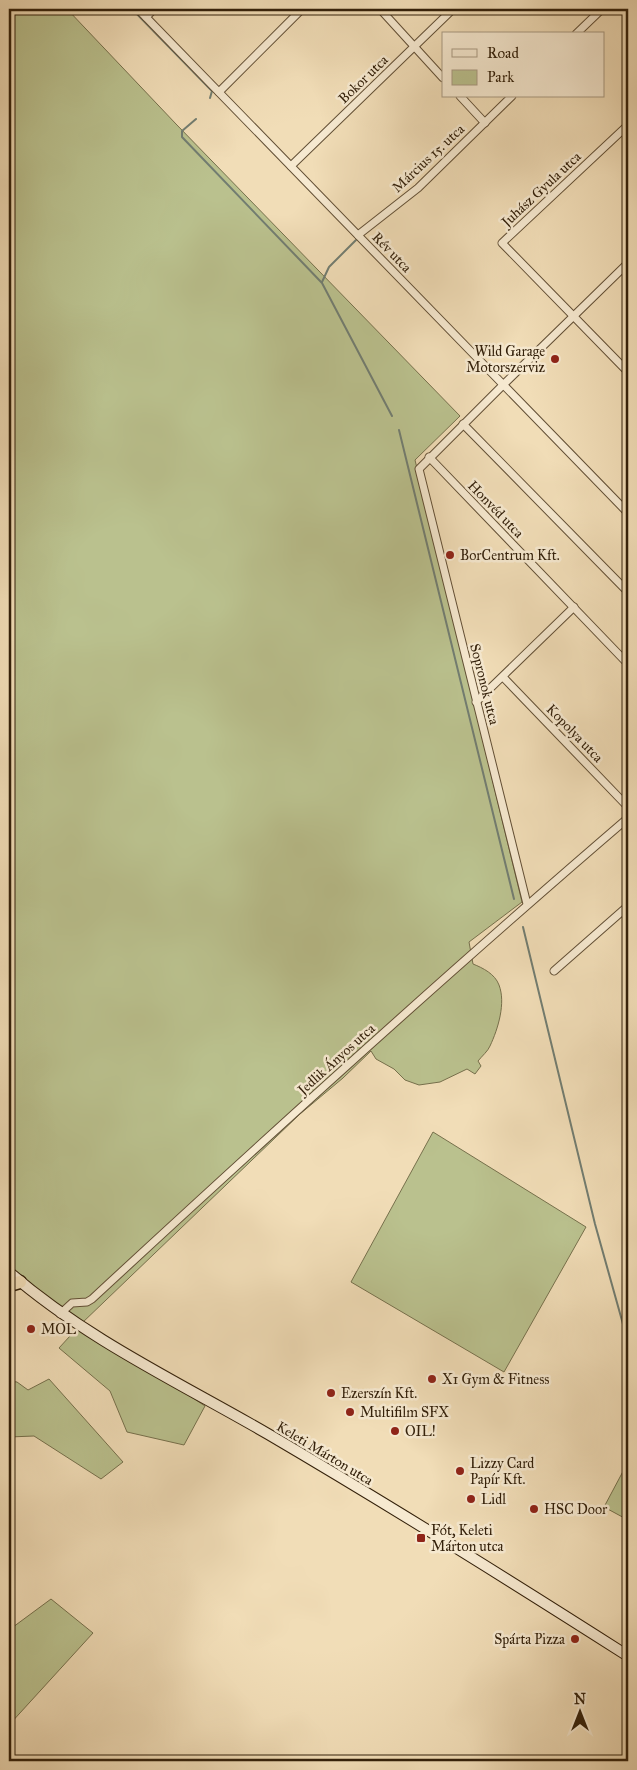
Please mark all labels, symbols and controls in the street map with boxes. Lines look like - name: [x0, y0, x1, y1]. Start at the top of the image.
- legend: [442, 32, 604, 98]
- text: Road: [487, 44, 519, 62]
- street label: Bokor utca: [335, 52, 392, 107]
- text: Park: [487, 68, 514, 86]
- street label: Március 15. utca: [389, 121, 468, 196]
- street label: Juhász Gyula utca: [497, 148, 585, 233]
- street label: Rév utca: [368, 229, 415, 276]
- place label: Wild Garage Motorszerviz: [466, 343, 546, 376]
- marker: Wild Garage Motorszerviz: [549, 353, 561, 365]
- street label: Honvéd utca: [464, 477, 527, 542]
- place label: BorCentrum Kft.: [460, 547, 560, 564]
- marker: BorCentrum Kft.: [444, 549, 456, 561]
- street label: Sopronok utca: [466, 642, 503, 726]
- street label: Kopolya utca: [543, 701, 607, 766]
- street label: Jedlik Ányos utca: [291, 1019, 379, 1101]
- place label: MOL: [41, 1321, 77, 1338]
- marker: MOL: [25, 1323, 37, 1335]
- place label: X1 Gym & Fitness: [442, 1371, 549, 1388]
- marker: X1 Gym & Fitness: [426, 1373, 438, 1385]
- place label: Ezerszín Kft.: [341, 1385, 417, 1402]
- marker: Ezerszín Kft.: [325, 1387, 337, 1399]
- place label: Multifilm SFX: [360, 1404, 449, 1421]
- marker: Multifilm SFX: [344, 1406, 356, 1418]
- street label: Keleti Márton utca: [273, 1418, 376, 1489]
- place label: OIL!: [405, 1423, 436, 1440]
- marker: OIL!: [389, 1425, 401, 1437]
- place label: Lizzy Card Papír Kft.: [470, 1455, 534, 1488]
- marker: Lizzy Card Papír Kft.: [454, 1465, 466, 1477]
- place label: Lidl: [481, 1491, 506, 1508]
- marker: Lidl: [465, 1493, 477, 1505]
- place label: HSC Door: [544, 1501, 608, 1518]
- marker: HSC Door: [528, 1503, 540, 1515]
- place label: Fót, Keleti Márton utca: [431, 1522, 504, 1555]
- marker: Fót, Keleti Márton utca: [415, 1532, 427, 1544]
- place label: Spárta Pizza: [494, 1631, 565, 1648]
- marker: Spárta Pizza: [569, 1633, 581, 1645]
- north arrow: [554, 1688, 604, 1738]
- text: N: [574, 1691, 586, 1708]

